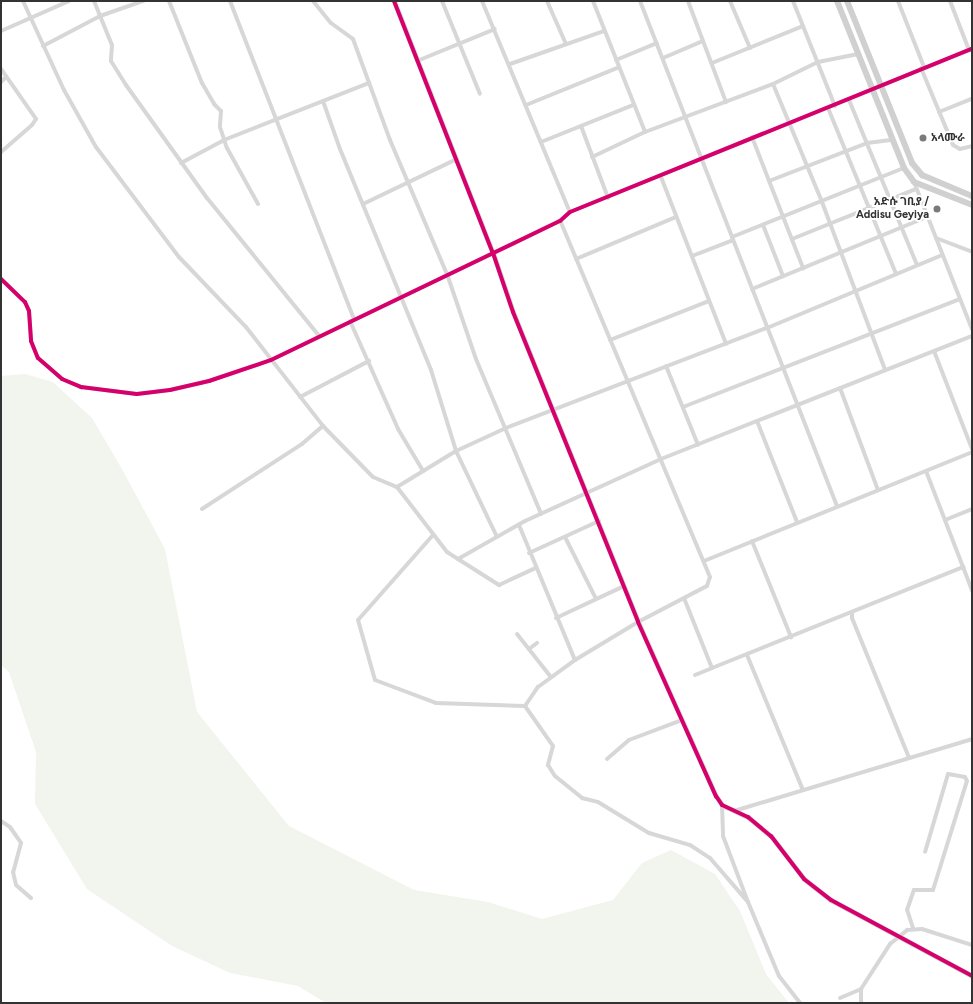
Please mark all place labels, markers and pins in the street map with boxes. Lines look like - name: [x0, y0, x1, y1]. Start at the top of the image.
- place label: አላሙራ: [931, 131, 965, 145]
- marker: አላሙራ: [918, 133, 928, 143]
- place label: አድሱ ገቢያ / Addisu Geyiya: [856, 196, 929, 222]
- marker: አድሱ ገቢያ / Addisu Geyiya: [932, 204, 942, 214]

